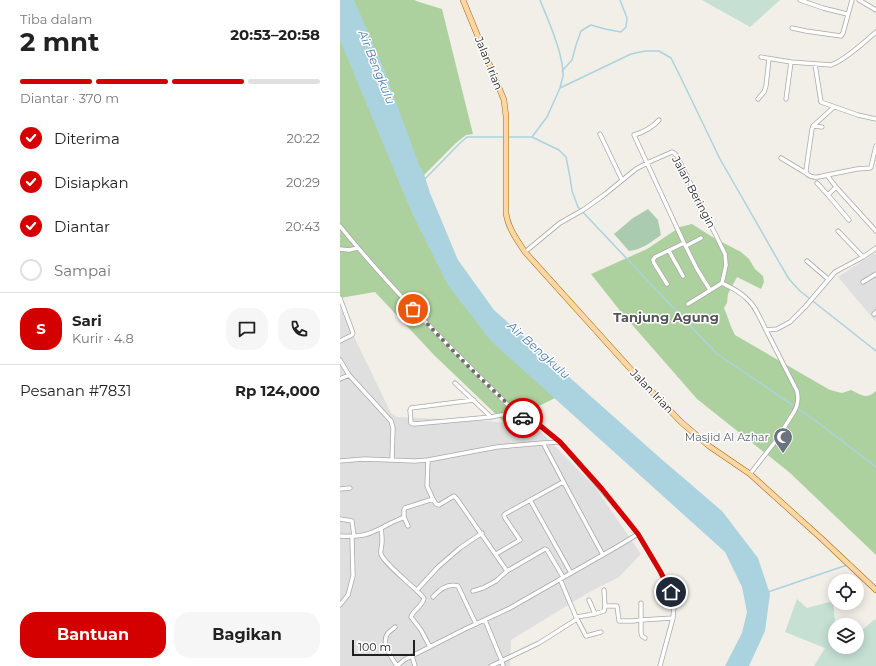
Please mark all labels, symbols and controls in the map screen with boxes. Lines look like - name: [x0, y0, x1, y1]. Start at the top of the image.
- text: Tiba dalam: [20, 11, 92, 27]
- text: 20:53–20:58: [230, 25, 320, 44]
- text: 2 mnt: [20, 26, 99, 58]
- water label: Air Bengkulu: [355, 27, 399, 106]
- street label: Jalan Irian: [472, 33, 506, 92]
- text: Diantar · 370 m: [20, 90, 119, 106]
- icon: check: [20, 127, 42, 149]
- text: Diterima: [54, 129, 120, 148]
- text: 20:22: [287, 130, 320, 146]
- street label: Jalan Beringin: [669, 153, 719, 230]
- icon: check: [20, 171, 42, 193]
- text: Disiapkan: [54, 173, 129, 192]
- text: 20:29: [286, 174, 320, 190]
- icon: check: [20, 215, 42, 237]
- text: Diantar: [54, 217, 110, 236]
- text: 20:43: [286, 218, 320, 234]
- text: Sampai: [54, 261, 111, 280]
- pin: [396, 292, 430, 326]
- icon: bag: [402, 298, 424, 320]
- button: chat: [226, 308, 268, 350]
- button: phone: [278, 308, 320, 350]
- district label: Tanjung Agung: [613, 309, 719, 325]
- text: Sari: [72, 311, 102, 330]
- water label: Air Bengkulu: [504, 317, 573, 382]
- text: S: [36, 319, 46, 338]
- text: Kurir · 4.8: [72, 330, 134, 346]
- street label: Jalan Irian: [627, 365, 677, 416]
- text: Pesanan #7831: [20, 381, 131, 400]
- text: Rp 124,000: [235, 381, 320, 400]
- courier: [503, 398, 543, 438]
- icon: car: [512, 407, 534, 429]
- mosque icon: Masjid Al Azhar: [772, 426, 794, 454]
- place label: Masjid Al Azhar: [685, 430, 769, 444]
- map controls: [828, 574, 864, 654]
- button: locate: [828, 574, 864, 610]
- pin: [654, 575, 688, 609]
- icon: home: [660, 581, 682, 603]
- button: Bantuan: [20, 612, 166, 658]
- button: Bagikan: [174, 612, 320, 658]
- button: layers: [828, 618, 864, 654]
- scale bar: [352, 638, 415, 657]
- text: 100 m: [358, 640, 391, 654]

